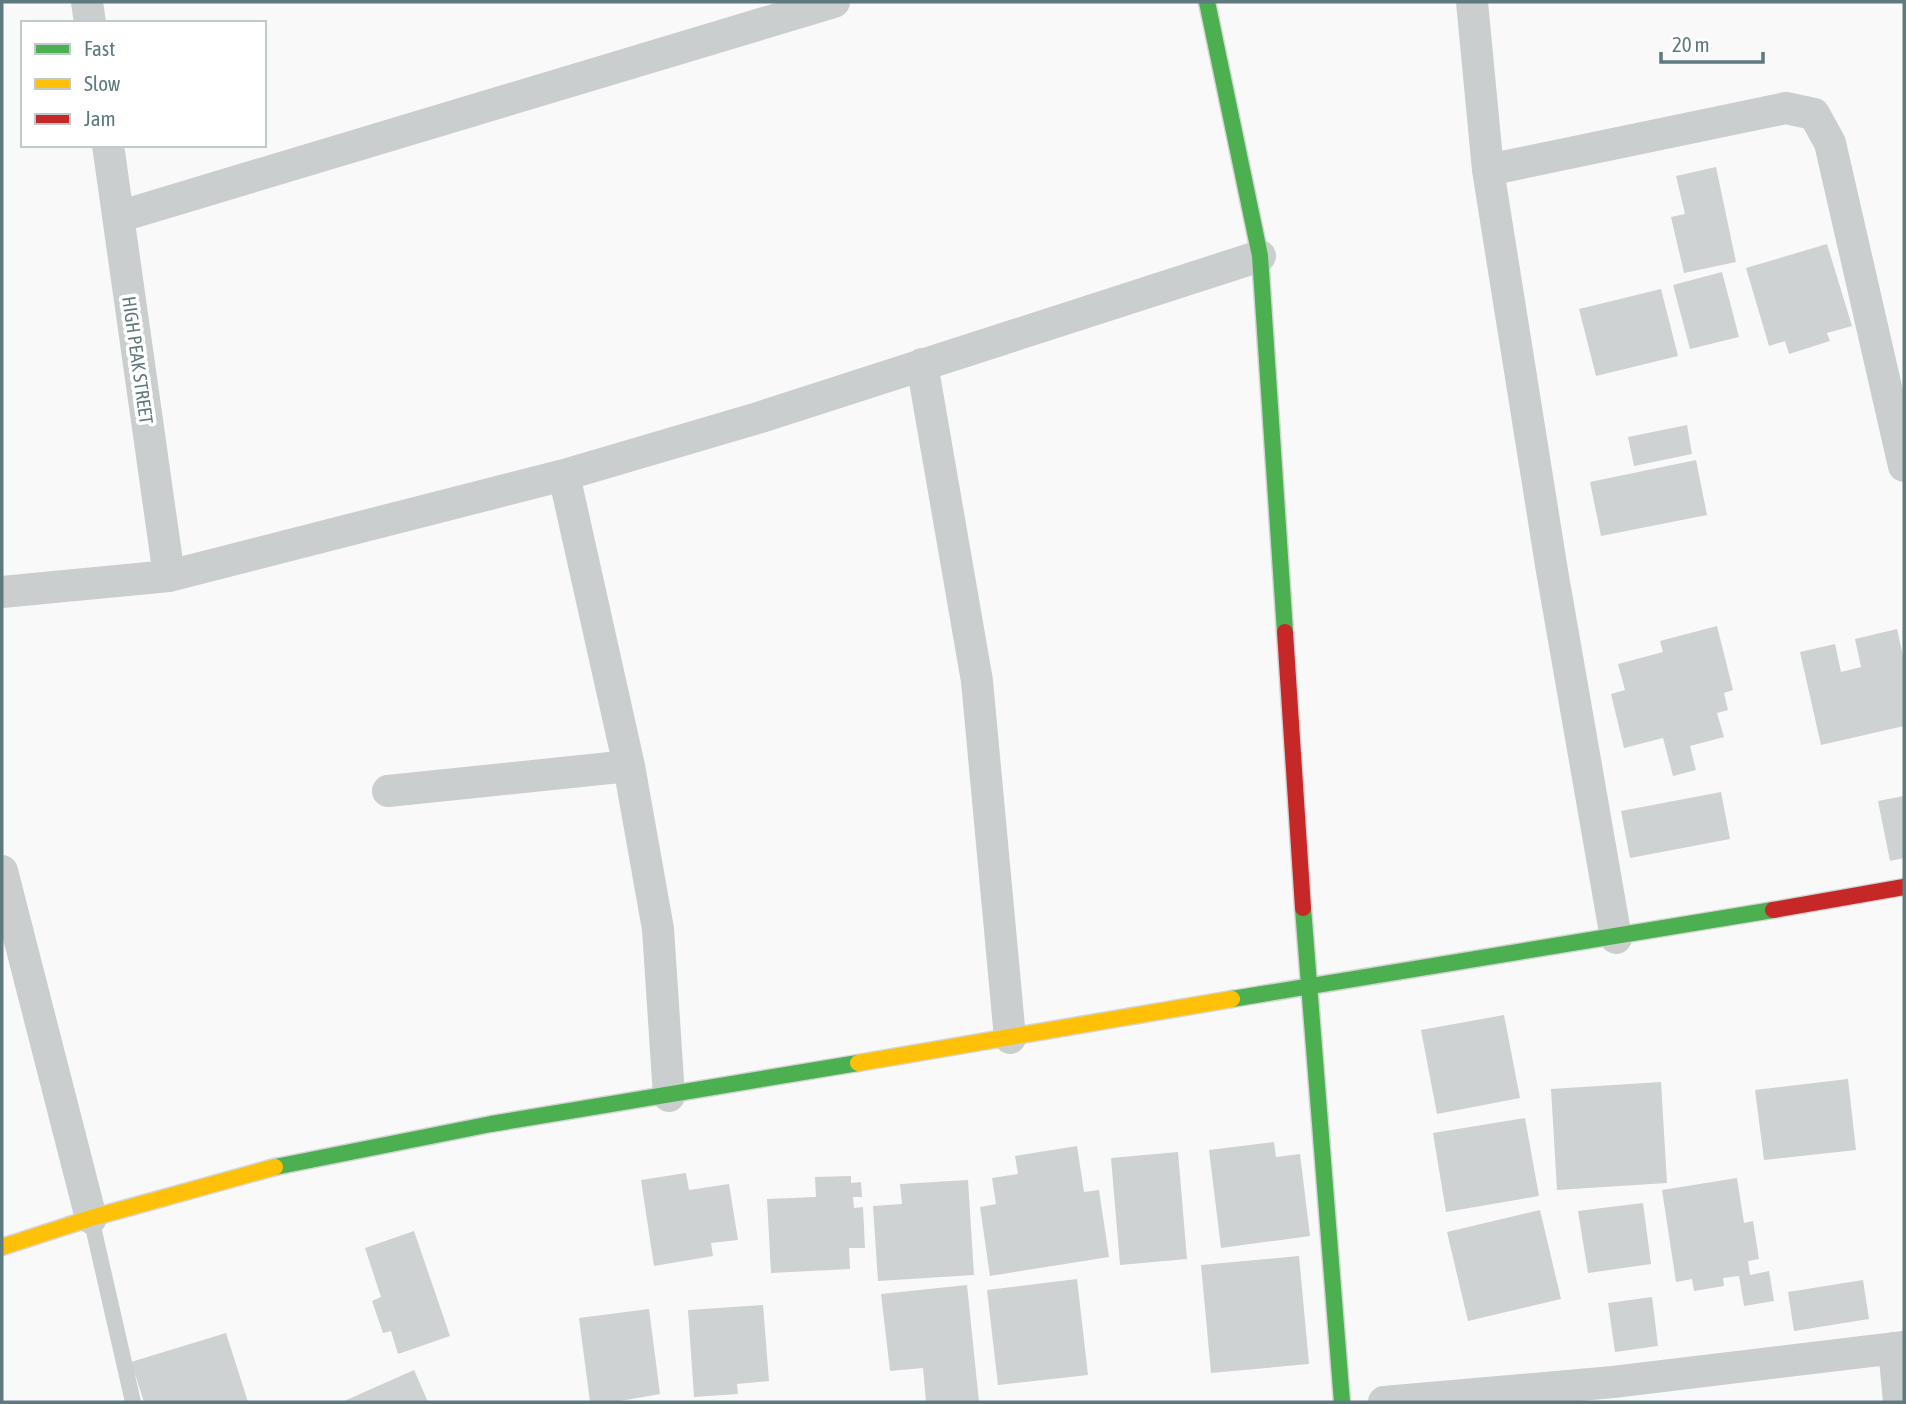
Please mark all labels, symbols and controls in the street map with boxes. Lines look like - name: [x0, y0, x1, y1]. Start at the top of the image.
- legend: [21, 21, 266, 147]
- scale bar: [1661, 21, 1762, 65]
- text: 20 m: [1672, 32, 1710, 56]
- text: Fast: [84, 36, 115, 60]
- text: Slow: [84, 71, 121, 95]
- text: Jam: [84, 106, 116, 130]
- street label: HIGH PEAK STREET: [118, 295, 158, 426]

